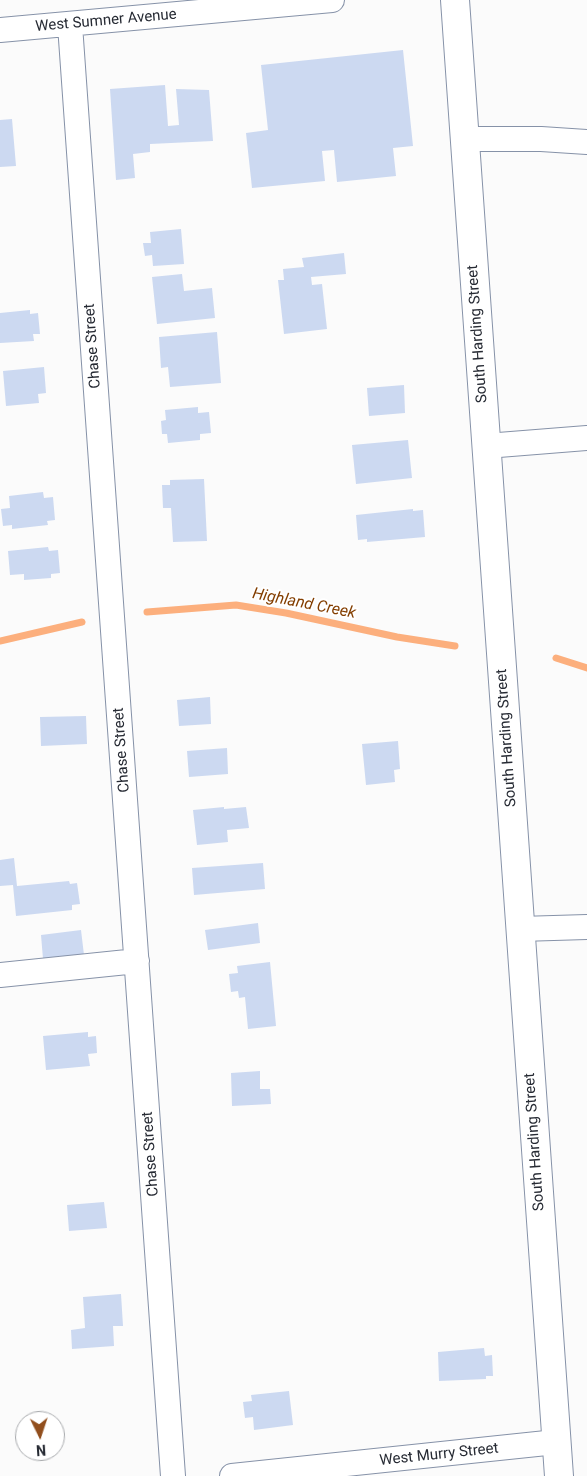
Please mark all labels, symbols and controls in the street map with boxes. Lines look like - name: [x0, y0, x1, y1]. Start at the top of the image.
- street label: West Sumner Avenue: [35, 6, 177, 36]
- street label: South Harding Street: [464, 264, 492, 404]
- street label: Chase Street: [81, 303, 105, 389]
- water label: Highland Creek: [251, 585, 357, 623]
- street label: South Harding Street: [493, 668, 521, 808]
- street label: Chase Street: [110, 707, 134, 793]
- street label: South Harding Street: [521, 1072, 549, 1212]
- street label: Chase Street: [139, 1111, 163, 1197]
- north arrow: [15, 1411, 65, 1461]
- street label: West Murry Street: [379, 1440, 499, 1470]
- text: N: [35, 1442, 46, 1458]

